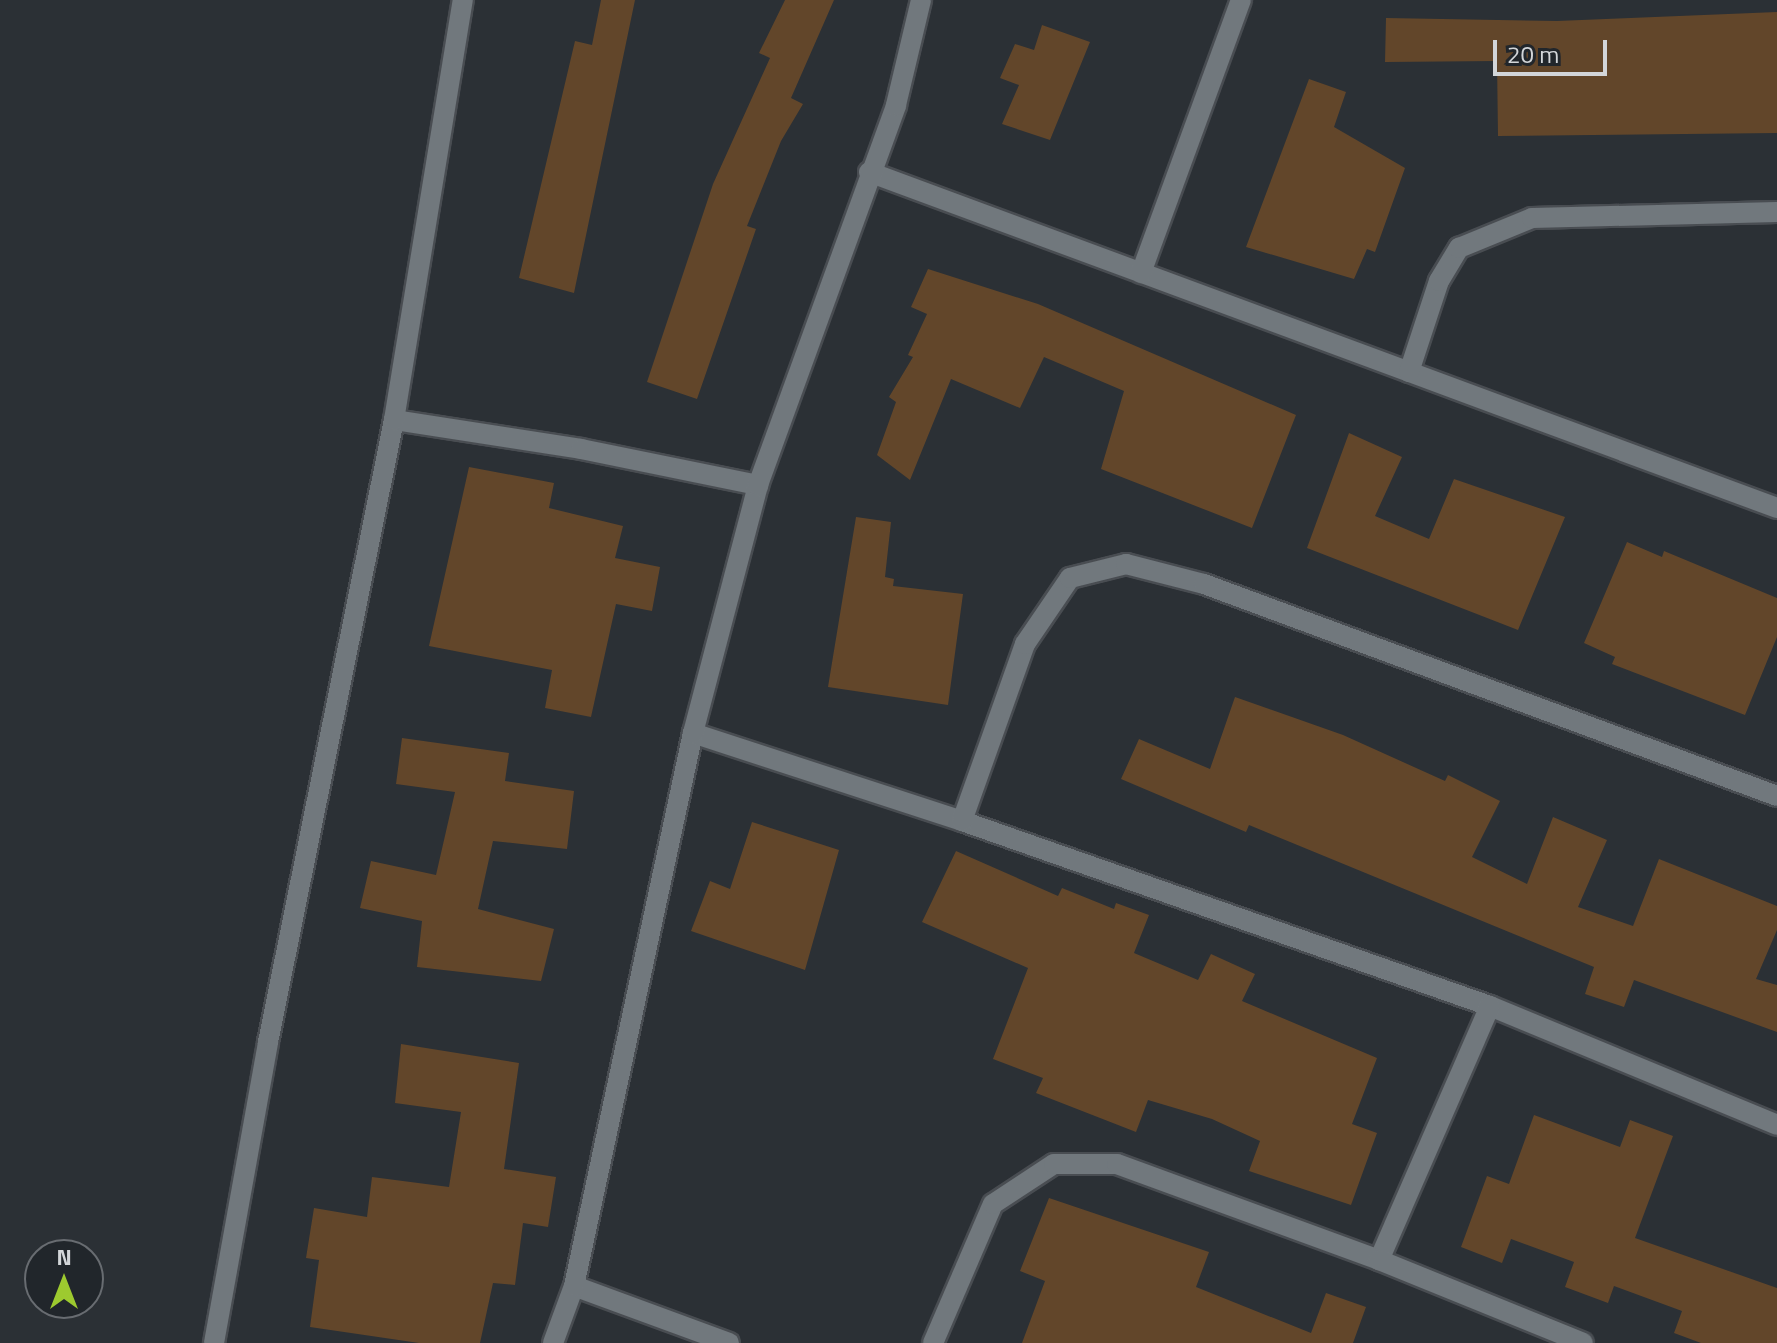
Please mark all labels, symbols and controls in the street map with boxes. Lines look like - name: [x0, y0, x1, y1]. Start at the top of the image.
- scale bar: [1497, 24, 1611, 74]
- text: 20 m: [1507, 36, 1559, 72]
- north arrow: [24, 1239, 104, 1319]
- text: N: [56, 1240, 72, 1274]

